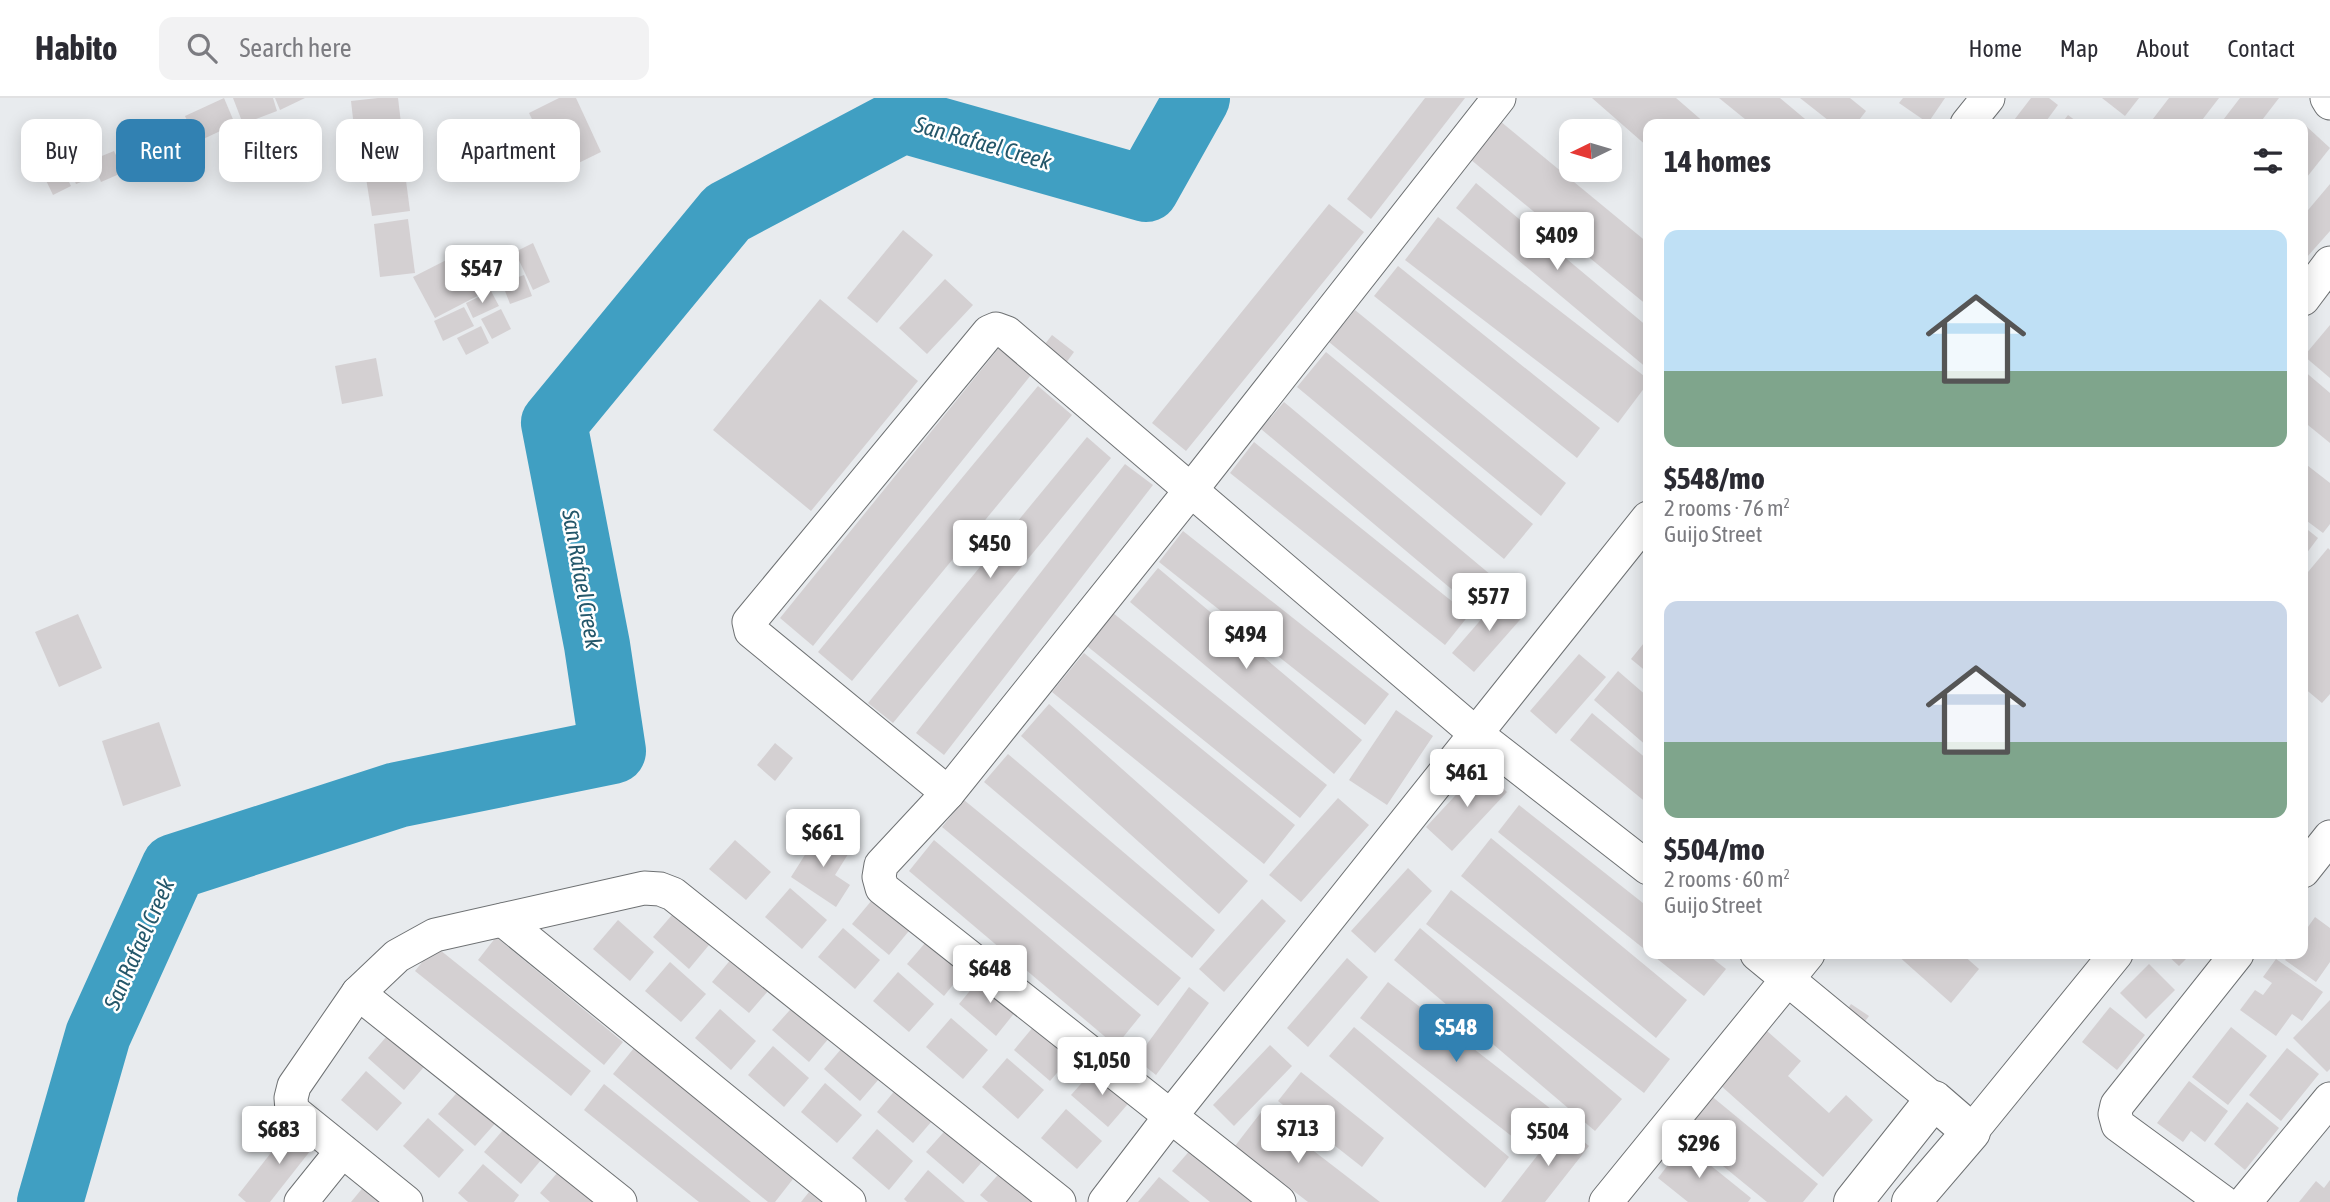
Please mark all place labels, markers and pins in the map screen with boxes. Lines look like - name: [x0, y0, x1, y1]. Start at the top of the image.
- pin: $409: [1516, 212, 1598, 272]
- pin: $547: [441, 246, 523, 305]
- pin: $450: [949, 520, 1031, 580]
- pin: $577: [1448, 574, 1530, 633]
- pin: $494: [1205, 612, 1287, 671]
- pin: $461: [1426, 750, 1508, 809]
- pin: $661: [782, 810, 864, 869]
- pin: $648: [949, 946, 1031, 1005]
- pin: $548: [1415, 1004, 1497, 1064]
- pin: $1,050: [1045, 1038, 1159, 1097]
- pin: $713: [1257, 1105, 1339, 1165]
- pin: $683: [238, 1107, 320, 1166]
- pin: $504: [1507, 1108, 1589, 1168]
- pin: $296: [1658, 1121, 1740, 1180]

